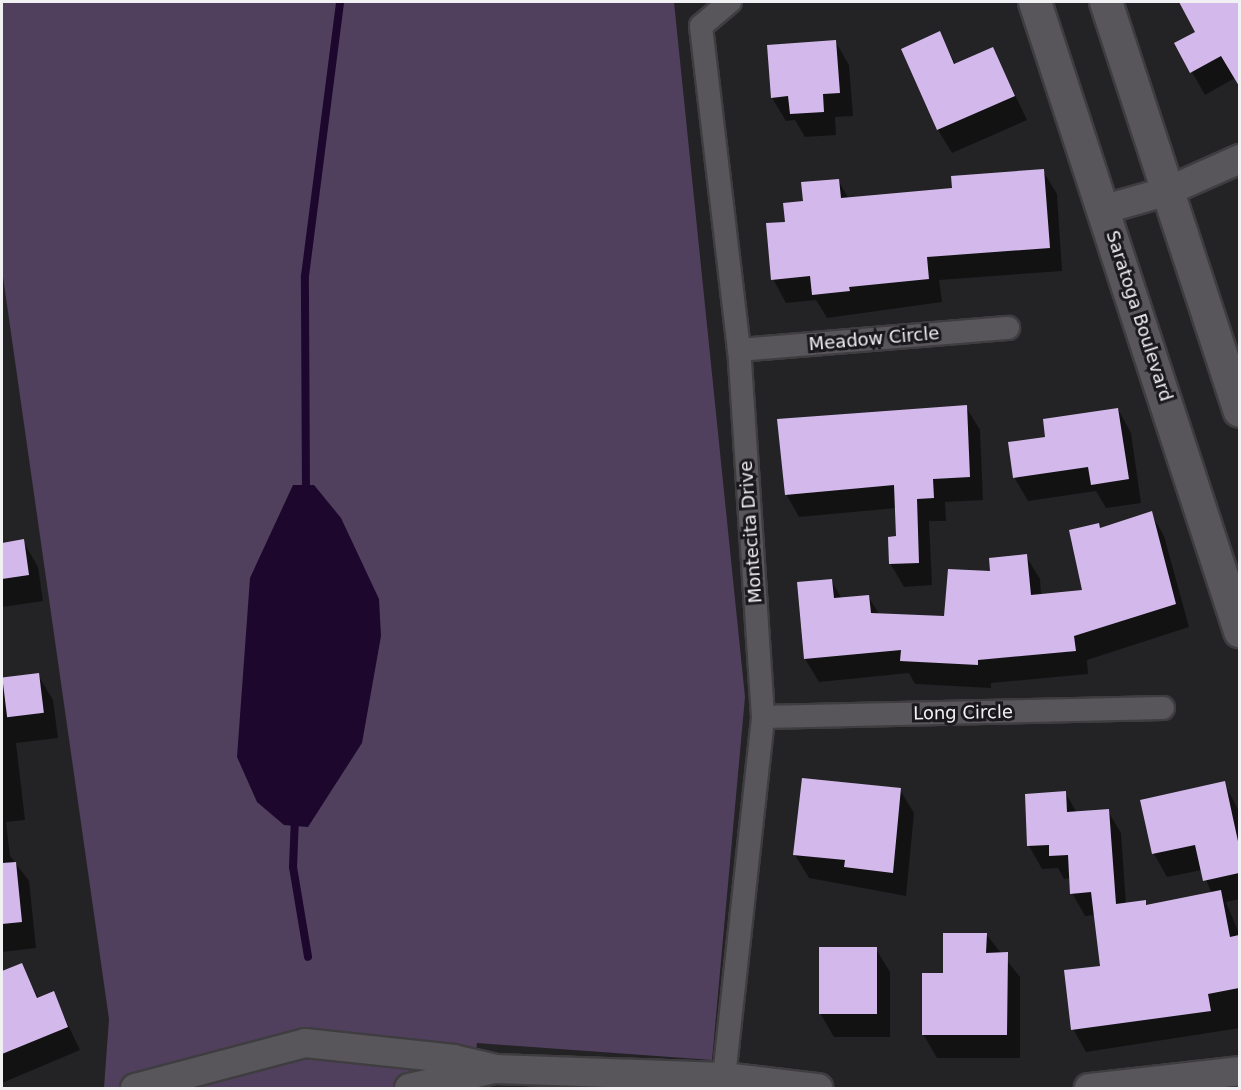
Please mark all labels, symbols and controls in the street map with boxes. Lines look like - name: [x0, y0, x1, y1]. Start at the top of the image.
- street label: Saratoga Boulevard: [1101, 228, 1177, 404]
- street label: Meadow Circle: [808, 323, 940, 355]
- street label: Montecita Drive: [735, 460, 767, 604]
- street label: Long Circle: [913, 701, 1013, 725]

